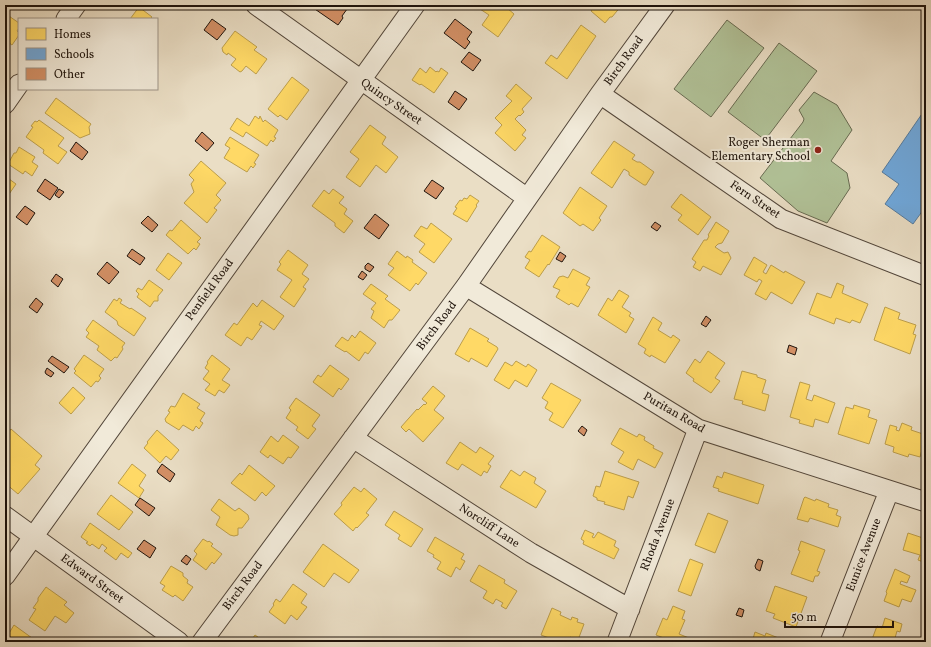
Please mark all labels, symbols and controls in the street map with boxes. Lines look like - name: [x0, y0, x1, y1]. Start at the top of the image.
- legend: [18, 18, 158, 90]
- text: Homes: [54, 27, 91, 43]
- street label: Birch Road: [601, 33, 648, 89]
- text: Schools: [54, 47, 94, 63]
- text: Other: [54, 67, 85, 83]
- street label: Quincy Street: [357, 75, 425, 129]
- place label: Roger Sherman Elementary School: [711, 135, 810, 165]
- marker: Roger Sherman Elementary School: [813, 145, 823, 155]
- street label: Fern Street: [727, 177, 783, 223]
- street label: Penfield Road: [182, 256, 238, 324]
- street label: Birch Road: [413, 298, 461, 354]
- street label: Puritan Road: [640, 389, 708, 437]
- street label: Rhoda Avenue: [637, 496, 679, 573]
- street label: Norcliff Lane: [455, 500, 523, 552]
- street label: Eunice Avenue: [843, 516, 885, 594]
- street label: Edward Street: [57, 551, 127, 607]
- street label: Birch Road: [219, 558, 267, 614]
- scale bar: [785, 603, 893, 629]
- text: 50 m: [791, 610, 817, 626]

